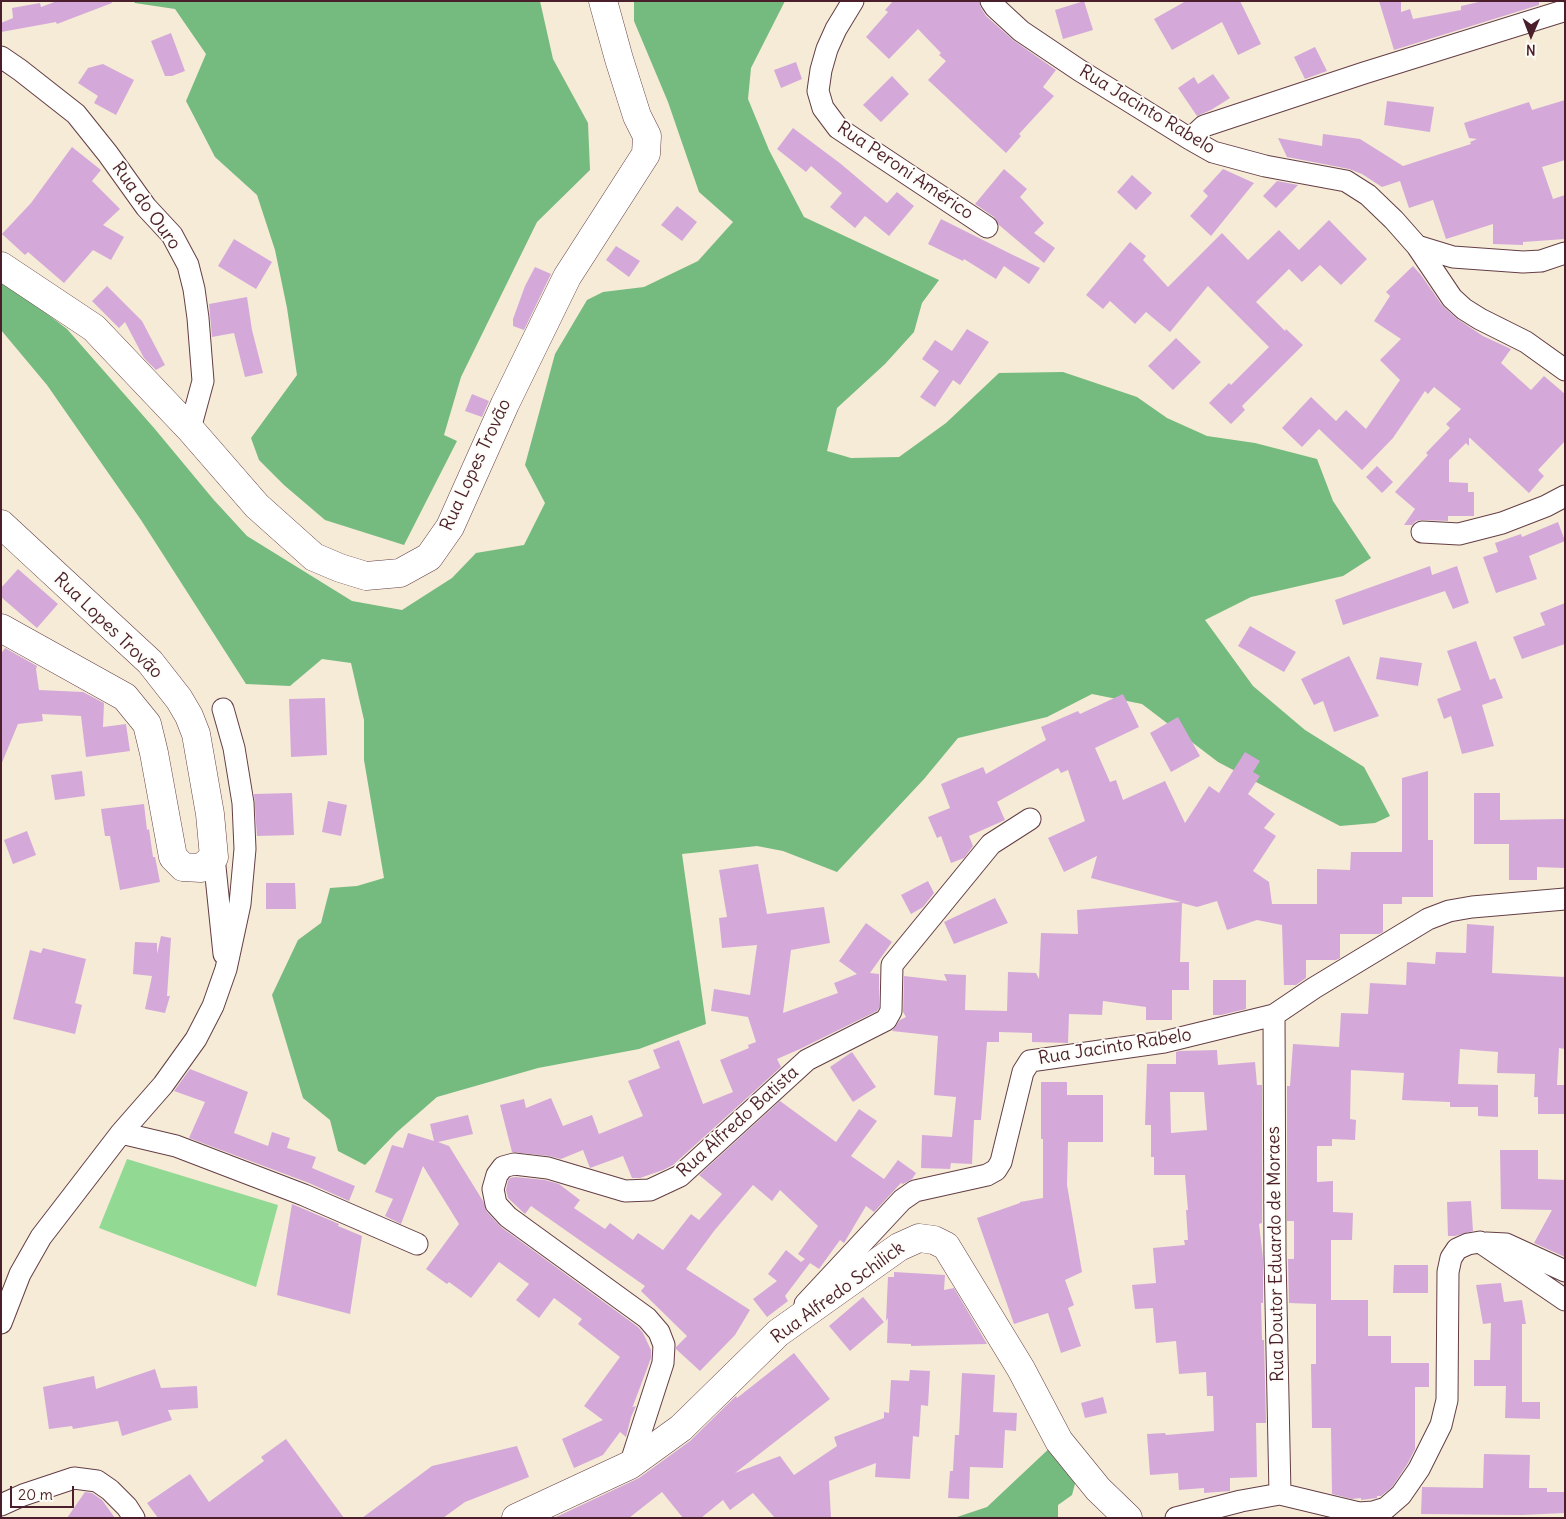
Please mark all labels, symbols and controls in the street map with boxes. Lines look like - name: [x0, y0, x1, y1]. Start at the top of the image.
- north arrow: [1506, 10, 1556, 60]
- text: N: [1526, 41, 1536, 59]
- street label: Rua Jacinto Rabelo: [1075, 61, 1219, 159]
- street label: Rua Peroni Américo: [833, 117, 977, 225]
- street label: Rua do Ouro: [107, 158, 185, 254]
- street label: Rua Lopes Trovão: [436, 396, 516, 534]
- street label: Rua Lopes Trovão: [49, 569, 167, 683]
- street label: Rua Jacinto Rabelo: [1037, 1024, 1193, 1070]
- street label: Rua Alfredo Batista: [673, 1062, 803, 1182]
- street label: Rua Doutor Eduardo de Moraes: [1263, 1126, 1289, 1382]
- street label: Rua Alfredo Schilick: [767, 1237, 909, 1349]
- scale bar: [12, 1476, 76, 1508]
- text: 20 m: [18, 1485, 53, 1504]

